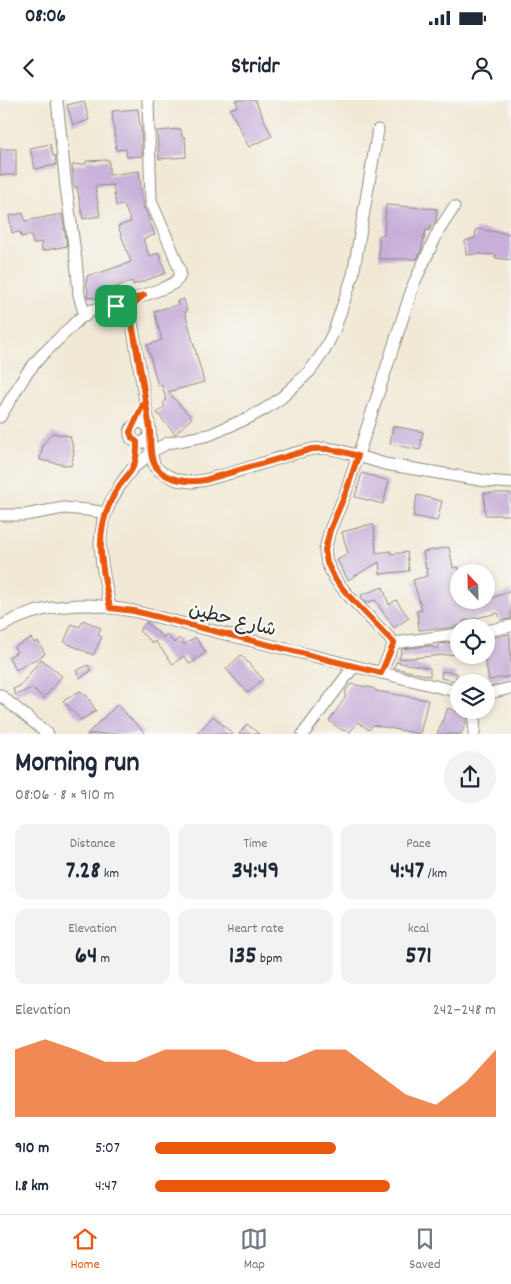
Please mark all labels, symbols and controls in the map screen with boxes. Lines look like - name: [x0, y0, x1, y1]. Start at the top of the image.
- text: 08:06: [25, 4, 66, 31]
- text: Stridr: [231, 52, 280, 83]
- icon: back: [15, 54, 43, 82]
- icon: person: [468, 54, 496, 82]
- pin: [95, 285, 137, 327]
- icon: arrive: [102, 292, 130, 320]
- north arrow: [450, 564, 495, 609]
- map controls: [450, 564, 495, 719]
- street label: شارع حطين: [186, 598, 279, 645]
- button: locate: [450, 619, 495, 664]
- button: layers: [450, 674, 495, 719]
- text: Morning run: [15, 745, 139, 785]
- button: share: [444, 751, 496, 803]
- text: 08:06 · 8 × 910 m: [15, 784, 115, 807]
- text: Distance: [70, 834, 115, 854]
- text: Time: [244, 834, 267, 854]
- text: Pace: [406, 834, 431, 854]
- text: 7.28: [66, 854, 101, 890]
- text: 34:49: [232, 854, 279, 890]
- text: 4:47: [390, 854, 424, 890]
- text: km: [101, 864, 119, 884]
- text: /km: [424, 864, 447, 884]
- text: Elevation: [68, 919, 117, 939]
- text: Heart rate: [227, 919, 284, 939]
- text: kcal: [408, 919, 429, 939]
- text: 64: [75, 939, 97, 975]
- text: 135: [229, 939, 257, 975]
- text: 571: [405, 939, 432, 975]
- text: m: [97, 949, 110, 969]
- text: bpm: [257, 949, 282, 969]
- text: Elevation: [15, 999, 71, 1022]
- text: 242–248 m: [433, 999, 496, 1022]
- text: 910 m: [15, 1137, 49, 1160]
- text: 5:07: [95, 1137, 120, 1160]
- text: 1.8 km: [15, 1175, 49, 1198]
- text: 4:47: [95, 1175, 117, 1198]
- tab: Home: [70, 1225, 100, 1275]
- tab: Map: [240, 1225, 268, 1275]
- tab: Saved: [409, 1225, 441, 1275]

